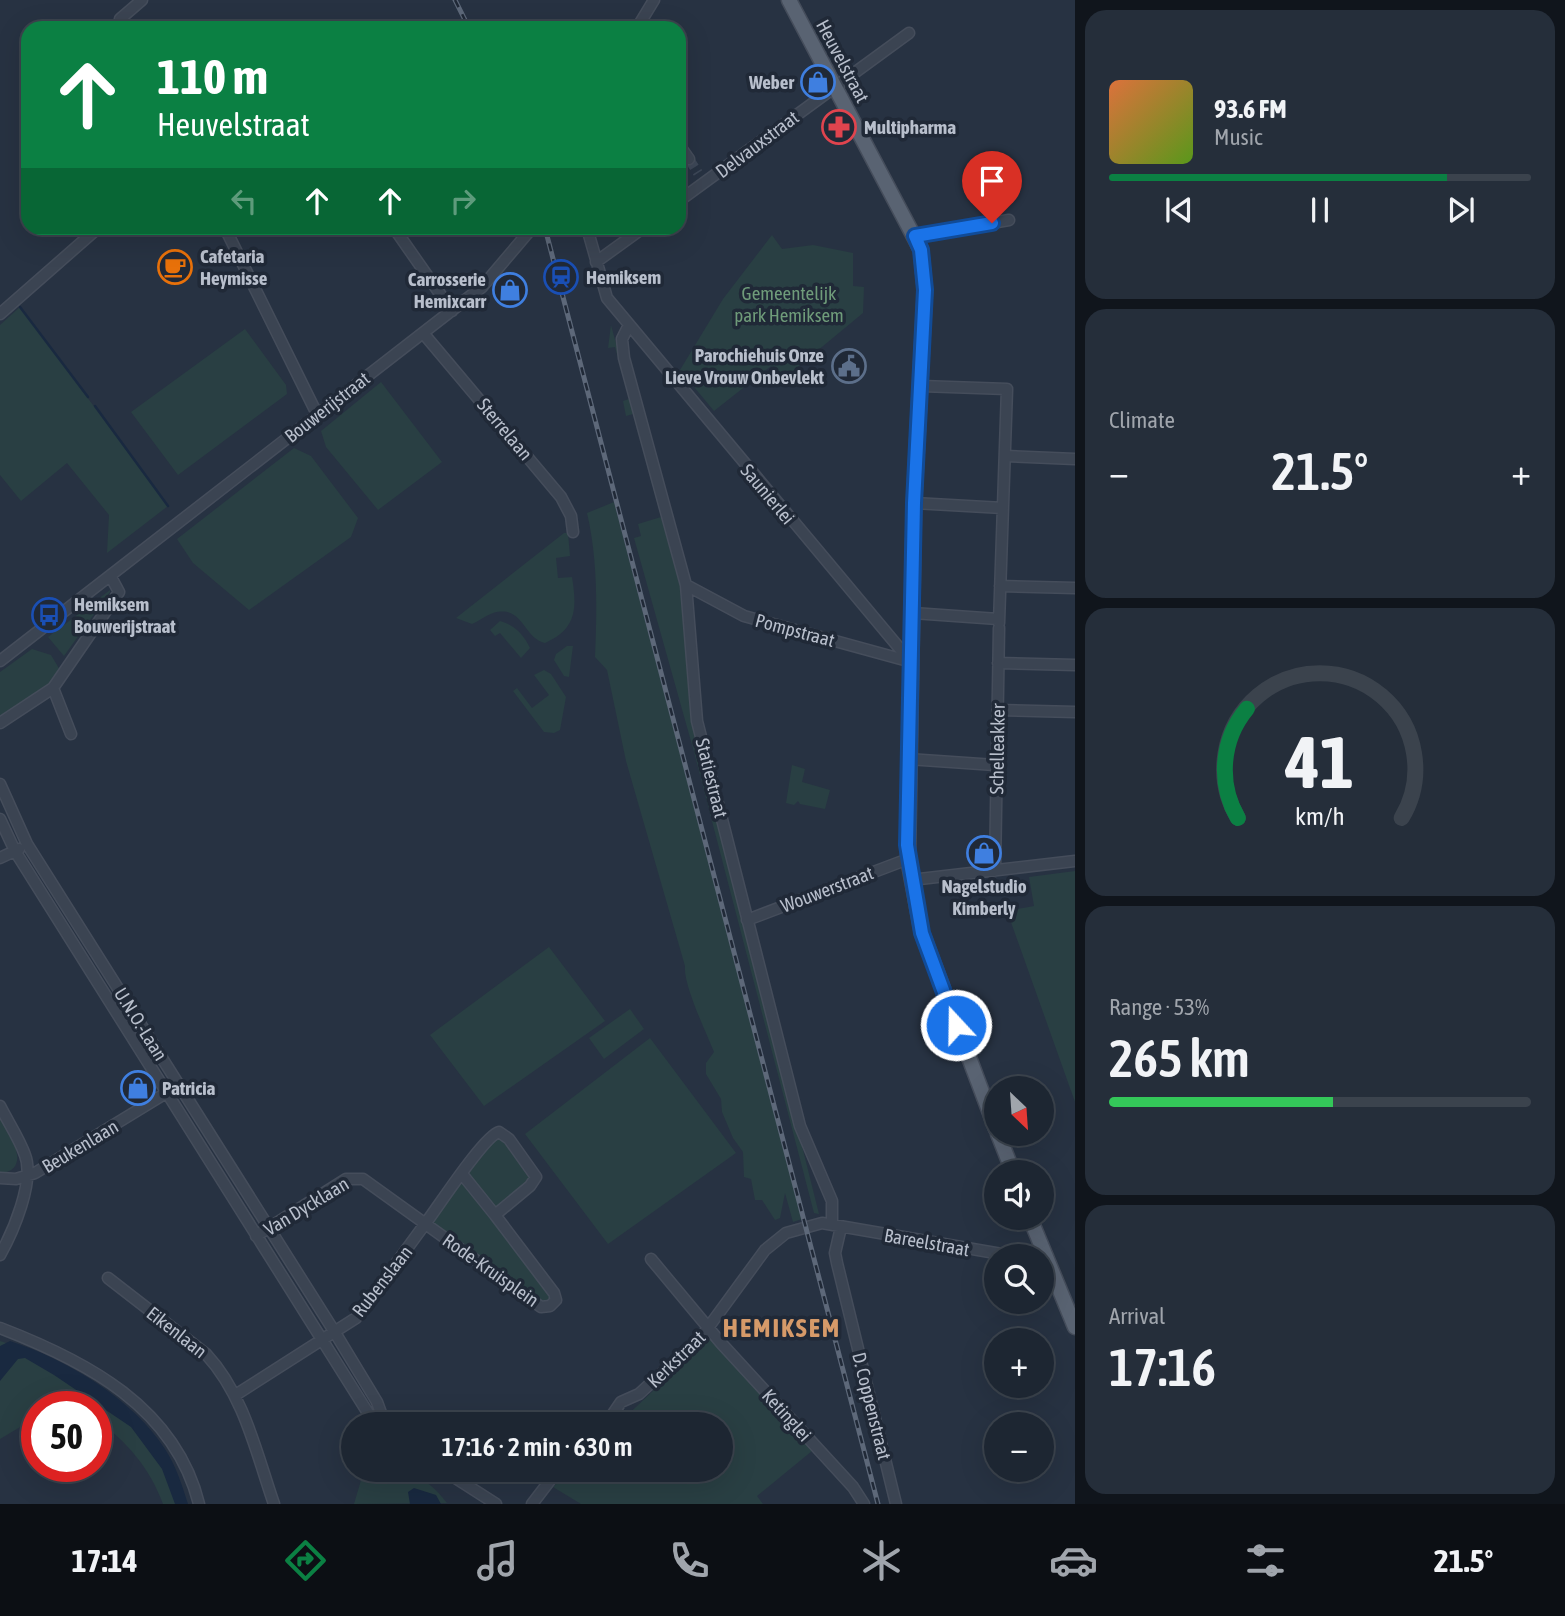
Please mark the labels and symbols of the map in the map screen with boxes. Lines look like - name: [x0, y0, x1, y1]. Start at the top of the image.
- street label: Heuvelstraat: [812, 16, 874, 106]
- shop icon: Weber: [799, 63, 837, 101]
- place label: Weber: [748, 71, 794, 93]
- street label: Delvauxstraat: [711, 106, 803, 182]
- pharmacy icon: Multipharma: [820, 108, 858, 146]
- place label: Multipharma: [864, 116, 956, 138]
- pin: [962, 151, 1022, 223]
- place label: Cafetaria Heymisse: [200, 245, 268, 289]
- cafe icon: Cafetaria Heymisse: [156, 248, 194, 286]
- station icon: Hemiksem: [542, 258, 580, 296]
- place label: Hemiksem: [586, 266, 661, 288]
- place label: Carrosserie Hemixcarr: [408, 268, 486, 312]
- shop icon: Carrosserie Hemixcarr: [491, 271, 529, 309]
- park label: Gemeentelijk park Hemiksem: [734, 282, 844, 326]
- place label: Parochiehuis Onze Lieve Vrouw Onbevlekt: [665, 344, 825, 388]
- public building icon: Parochiehuis Onze Lieve Vrouw Onbevlekt: [830, 347, 868, 385]
- street label: Bouwerijstraat: [280, 367, 374, 447]
- street label: Sterrelaan: [473, 394, 537, 464]
- street label: Saunierlei: [737, 459, 799, 529]
- place label: Hemiksem Bouwerijstraat: [74, 593, 176, 637]
- bus stop icon: Hemiksem Bouwerijstraat: [30, 596, 68, 634]
- street label: Pompstraat: [753, 609, 837, 651]
- street label: Schelleakker: [985, 703, 1009, 795]
- street label: Statiestraat: [691, 736, 733, 820]
- shop icon: Nagelstudio Kimberly: [965, 834, 1003, 872]
- street label: Wouwerstraat: [778, 861, 876, 917]
- place label: Nagelstudio Kimberly: [941, 875, 1027, 919]
- street label: U.N.O.-Laan: [110, 983, 172, 1065]
- position arrow: [919, 988, 993, 1062]
- shop icon: Patricia: [119, 1069, 157, 1107]
- north arrow: [984, 1076, 1054, 1146]
- place label: Patricia: [162, 1077, 216, 1099]
- street label: Beukenlaan: [38, 1115, 122, 1177]
- street label: Van Dycklaan: [260, 1172, 352, 1240]
- street label: Bareelstraat: [883, 1224, 971, 1260]
- street label: Rode-Kruisplein: [439, 1229, 543, 1311]
- street label: Rubenslaan: [347, 1241, 417, 1321]
- street label: Eikenlaan: [143, 1302, 211, 1362]
- district label: HEMIKSEM: [723, 1313, 841, 1343]
- street label: Kerkstraat: [642, 1326, 710, 1392]
- street label: D. Coppenstraat: [848, 1350, 896, 1462]
- street label: Ketinglei: [758, 1384, 816, 1446]
- speed limit sign: 50: [21, 1391, 112, 1482]

